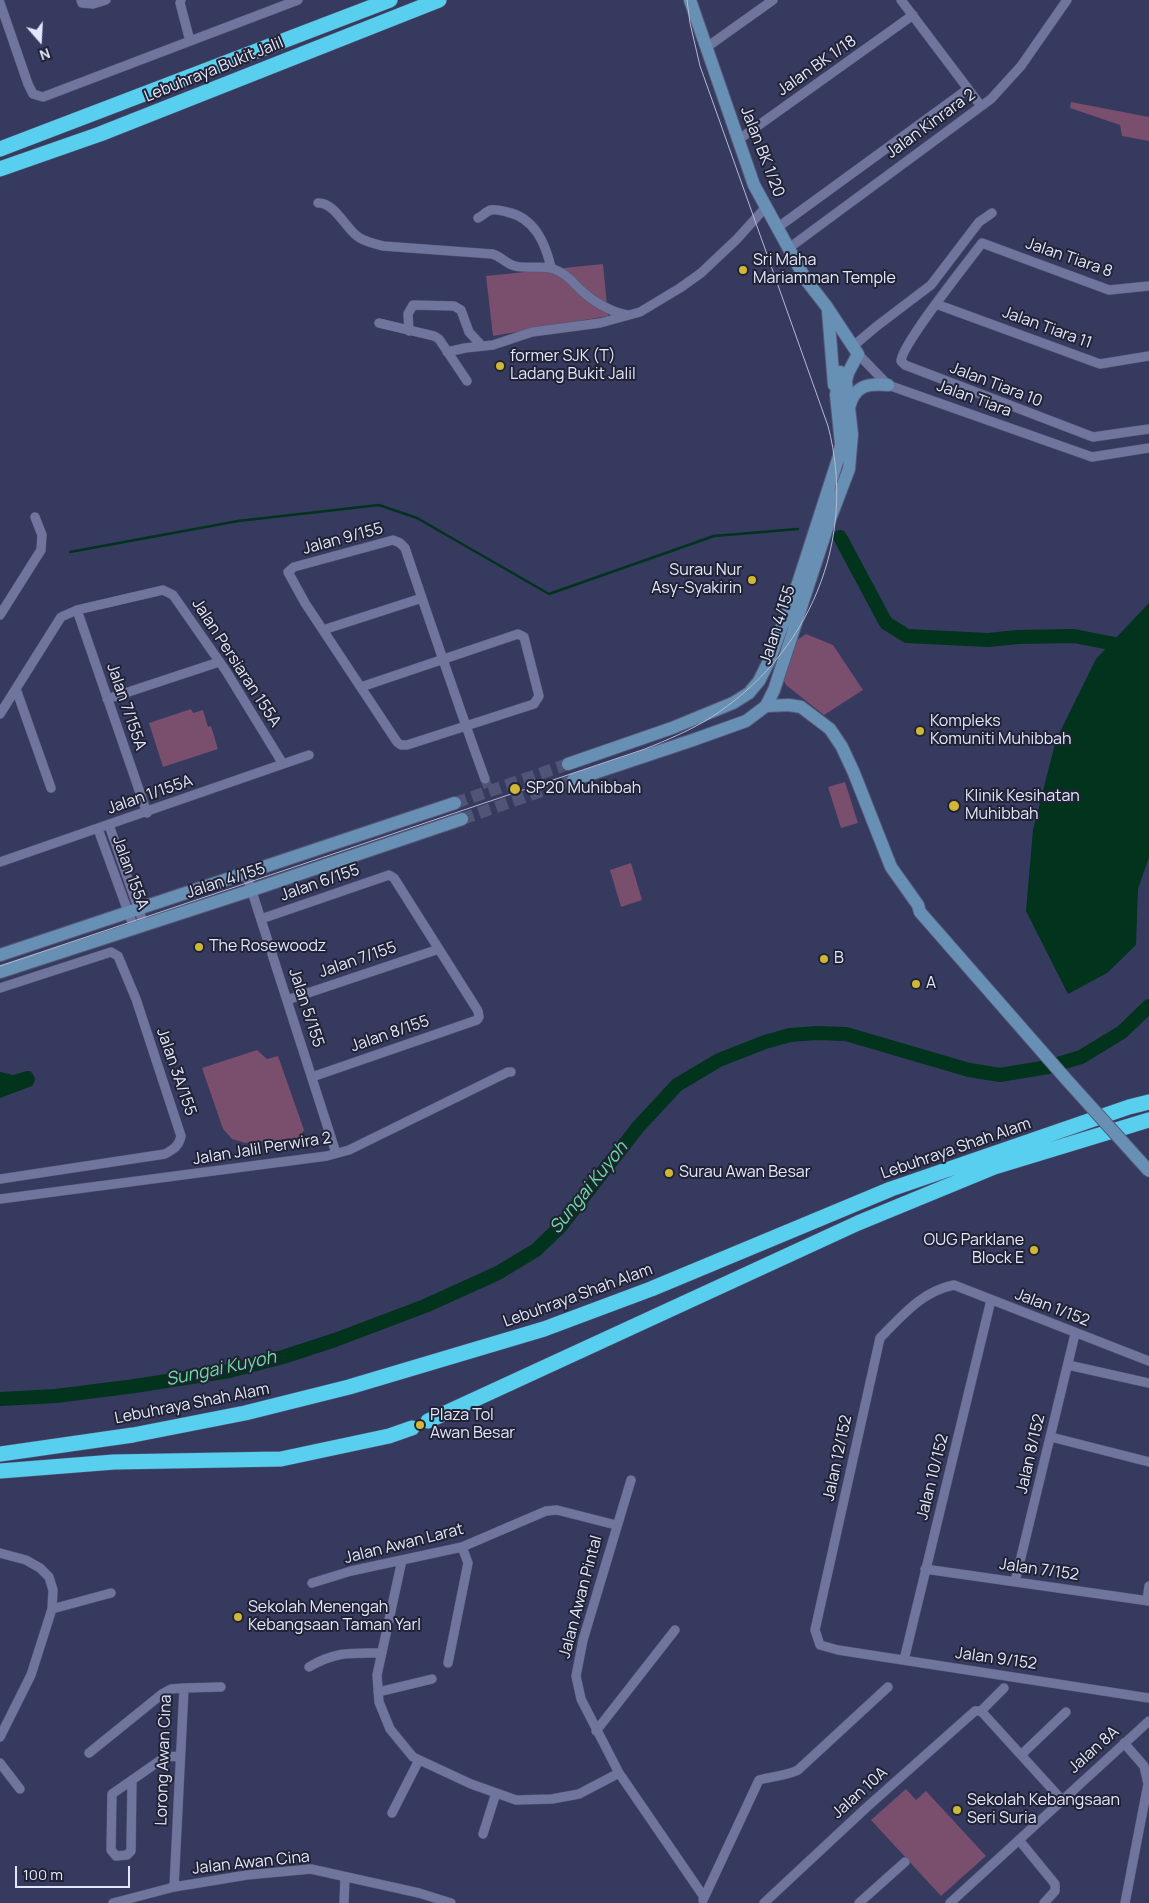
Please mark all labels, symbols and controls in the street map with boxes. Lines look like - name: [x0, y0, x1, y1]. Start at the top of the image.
- north arrow: [15, 15, 65, 65]
- street label: Jalan BK 1/18: [774, 32, 860, 100]
- street label: Lebuhraya Bukit Jalil: [142, 33, 286, 107]
- text: N: [37, 44, 53, 65]
- street label: Jalan Kinrara 2: [883, 85, 979, 163]
- street label: Jalan BK 1/20: [736, 104, 788, 200]
- street label: Jalan Tiara 8: [1023, 234, 1115, 282]
- place label: Sri Maha Mariamman Temple: [753, 251, 896, 289]
- marker: Sri Maha Mariamman Temple: [737, 264, 749, 276]
- street label: Jalan Tiara 11: [1000, 303, 1094, 353]
- place label: former SJK (T) Ladang Bukit Jalil: [510, 347, 636, 385]
- street label: Jalan Tiara 10: [947, 359, 1045, 411]
- marker: former SJK (T) Ladang Bukit Jalil: [494, 360, 506, 372]
- street label: Jalan Tiara: [934, 377, 1014, 421]
- street label: Jalan 9/155: [301, 519, 385, 559]
- place label: Surau Nur Asy-Syakirin: [651, 561, 742, 599]
- marker: Surau Nur Asy-Syakirin: [746, 574, 758, 586]
- street label: Jalan 4/155: [756, 583, 800, 667]
- street label: Jalan Persiaran 155A: [187, 595, 285, 731]
- street label: Jalan 7/155A: [102, 661, 150, 753]
- place label: Kompleks Komuniti Muhibbah: [930, 712, 1072, 750]
- marker: Kompleks Komuniti Muhibbah: [914, 725, 926, 737]
- street label: Jalan 1/155A: [105, 771, 195, 819]
- place label: SP20 Muhibbah: [526, 779, 641, 799]
- marker: SP20 Muhibbah: [508, 782, 522, 796]
- place label: Klinik Kesihatan Muhibbah: [965, 787, 1080, 825]
- marker: Klinik Kesihatan Muhibbah: [947, 799, 961, 813]
- street label: Jalan 155A: [108, 834, 152, 912]
- street label: Jalan 4/155: [184, 859, 268, 903]
- street label: Jalan 6/155: [278, 860, 362, 906]
- place label: The Rosewoodz: [209, 937, 326, 957]
- street label: Jalan 7/155: [317, 938, 399, 982]
- marker: The Rosewoodz: [193, 941, 205, 953]
- place label: B: [834, 949, 844, 969]
- marker: B: [818, 953, 830, 965]
- street label: Jalan 5/155: [284, 966, 328, 1050]
- place label: A: [926, 974, 936, 994]
- marker: A: [910, 978, 922, 990]
- street label: Jalan 8/155: [348, 1012, 432, 1056]
- street label: Jalan 3A/155: [152, 1026, 200, 1118]
- street label: Lebuhraya Shah Alam: [878, 1114, 1034, 1184]
- street label: Jalan Jalil Perwira 2: [191, 1129, 333, 1169]
- water label: Sungai Kuyoh: [545, 1138, 633, 1238]
- place label: Surau Awan Besar: [679, 1163, 811, 1183]
- marker: Surau Awan Besar: [663, 1167, 675, 1179]
- place label: OUG Parklane Block E: [923, 1231, 1024, 1269]
- marker: OUG Parklane Block E: [1028, 1244, 1040, 1256]
- street label: Lebuhraya Shah Alam: [501, 1260, 655, 1332]
- street label: Jalan 1/152: [1012, 1285, 1092, 1331]
- water label: Sungai Kuyoh: [164, 1347, 278, 1391]
- street label: Lebuhraya Shah Alam: [113, 1380, 271, 1428]
- place label: Plaza Tol Awan Besar: [430, 1406, 515, 1444]
- street label: Jalan 8/152: [1013, 1412, 1049, 1496]
- street label: Jalan 12/152: [820, 1413, 856, 1503]
- marker: Plaza Tol Awan Besar: [414, 1419, 426, 1431]
- street label: Jalan 10/152: [913, 1432, 953, 1522]
- street label: Jalan Awan Larat: [342, 1520, 466, 1568]
- street label: Jalan Awan Pintal: [555, 1533, 607, 1661]
- street label: Jalan 7/152: [998, 1555, 1080, 1585]
- place label: Sekolah Menengah Kebangsaan Taman Yarl: [248, 1598, 421, 1636]
- marker: Sekolah Menengah Kebangsaan Taman Yarl: [232, 1611, 244, 1623]
- street label: Jalan 9/152: [954, 1644, 1038, 1674]
- street label: Lorong Awan Cina: [152, 1694, 176, 1826]
- street label: Jalan 8A: [1065, 1722, 1123, 1778]
- street label: Jalan 10A: [828, 1763, 892, 1823]
- place label: Sekolah Kebangsaan Seri Suria: [967, 1791, 1120, 1829]
- marker: Sekolah Kebangsaan Seri Suria: [951, 1804, 963, 1816]
- street label: Jalan Awan Cina: [191, 1847, 311, 1879]
- scale bar: [18, 1856, 132, 1888]
- text: 100 m: [23, 1864, 63, 1885]

